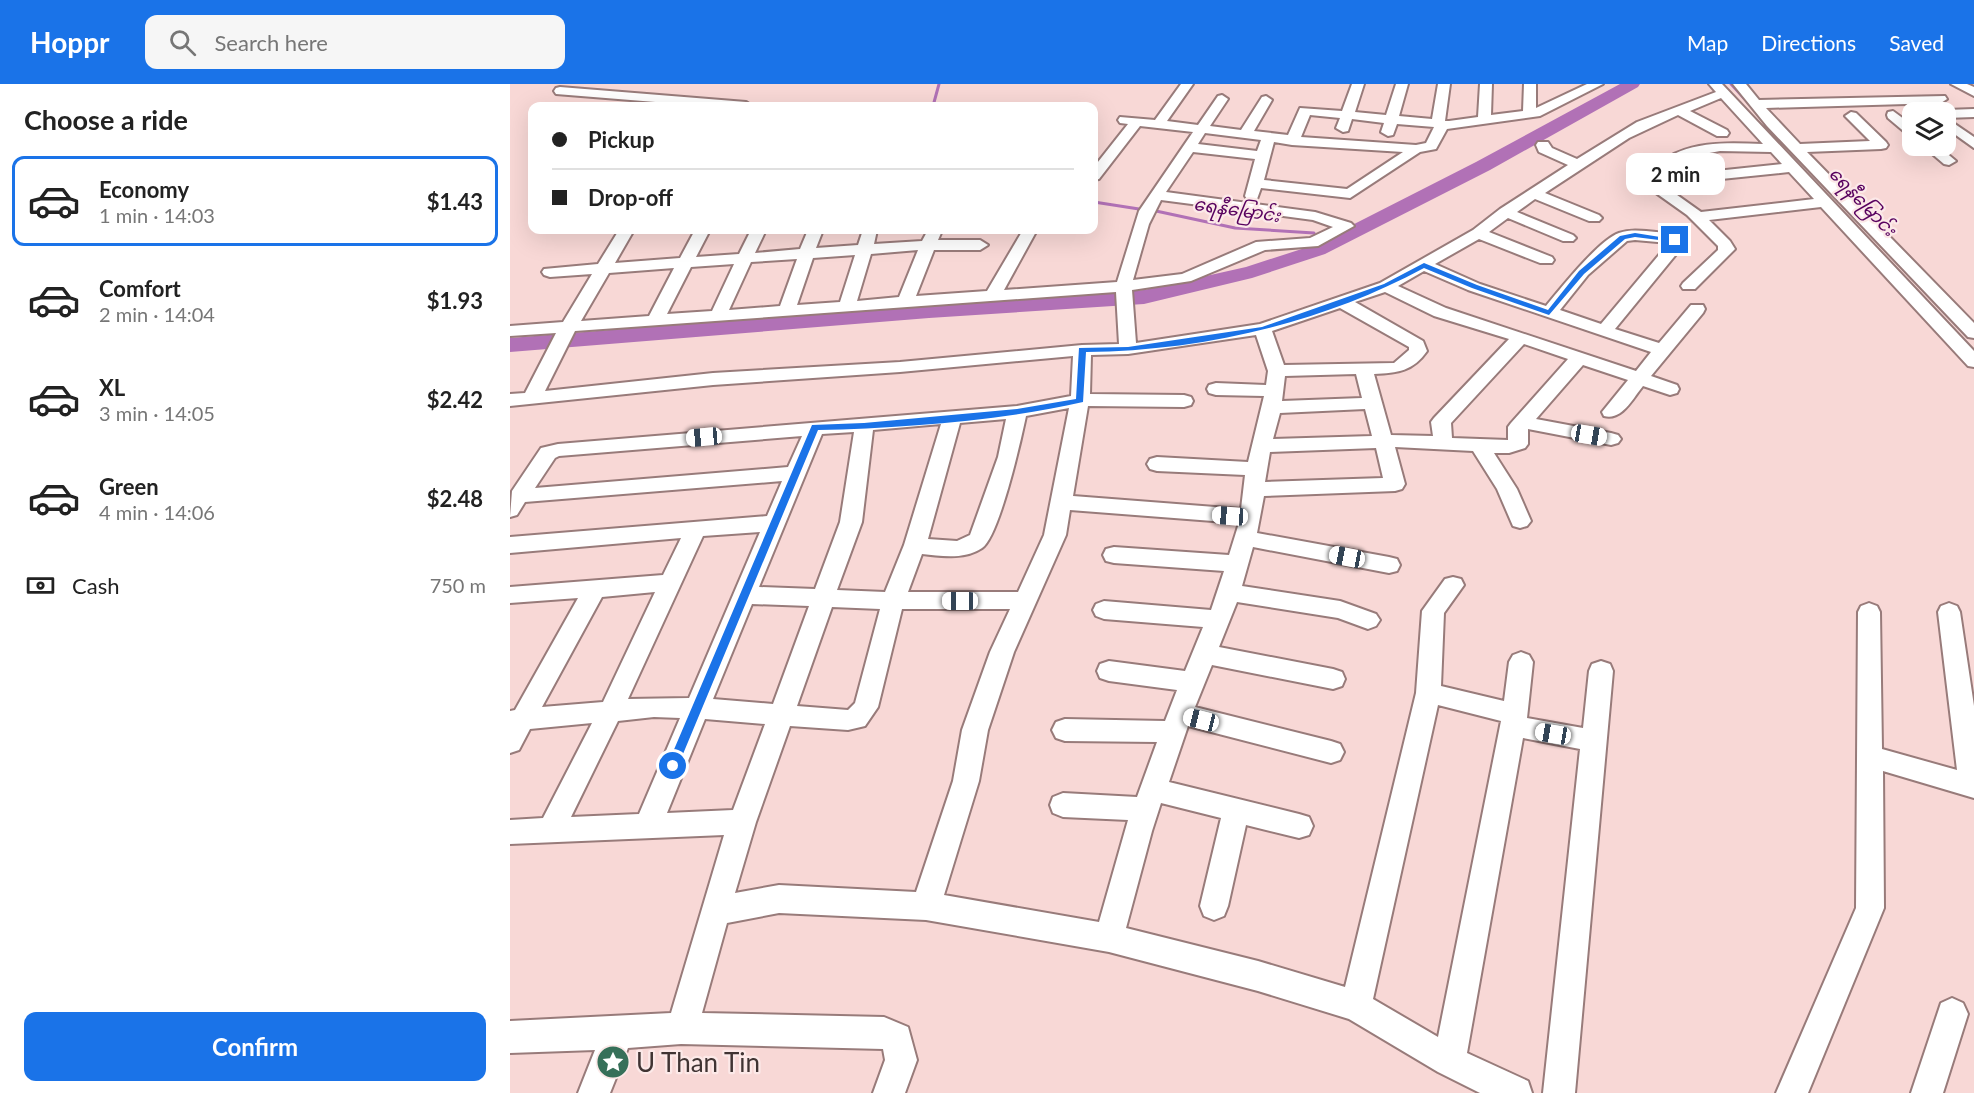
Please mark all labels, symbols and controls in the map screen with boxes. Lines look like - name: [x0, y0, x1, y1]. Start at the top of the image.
- search box: [145, 15, 565, 69]
- text: Hoppr: [30, 25, 109, 59]
- icon: search: [166, 26, 199, 59]
- text: Search here: [214, 29, 328, 56]
- text: Map: [1687, 30, 1728, 55]
- text: Directions: [1761, 30, 1856, 55]
- text: Saved: [1889, 30, 1944, 55]
- map controls: [1902, 102, 1956, 156]
- button: layers: [1902, 102, 1956, 156]
- text: Choose a ride: [24, 103, 188, 136]
- text: Pickup: [588, 126, 654, 153]
- callout: 2 min: [1626, 153, 1724, 195]
- water label: ရေနီမြောင်း: [1821, 161, 1903, 245]
- text: 2 min: [1651, 162, 1700, 186]
- icon: car: [27, 174, 81, 228]
- text: Economy: [99, 176, 189, 203]
- text: Drop-off: [588, 184, 673, 211]
- text: $1.43: [427, 188, 483, 215]
- water label: ရေနီမြောင်း: [1192, 191, 1284, 231]
- text: 1 min · 14:03: [99, 203, 215, 227]
- route end: [1661, 226, 1688, 253]
- icon: car: [27, 273, 81, 327]
- text: Comfort: [99, 275, 181, 302]
- text: $1.93: [427, 287, 483, 314]
- text: 2 min · 14:04: [99, 302, 215, 326]
- icon: car: [27, 372, 81, 426]
- text: XL: [99, 374, 125, 401]
- text: $2.42: [427, 386, 483, 413]
- text: 3 min · 14:05: [99, 401, 215, 425]
- car: [1570, 423, 1608, 447]
- car: [685, 426, 723, 448]
- icon: car: [27, 471, 81, 525]
- text: Green: [99, 473, 159, 500]
- text: $2.48: [427, 485, 483, 512]
- text: 4 min · 14:06: [99, 500, 215, 524]
- car: [1211, 506, 1249, 526]
- car: [1328, 545, 1366, 569]
- icon: cash: [24, 569, 57, 602]
- text: Cash: [72, 572, 119, 599]
- text: 750 m: [430, 573, 486, 597]
- car: [942, 592, 978, 610]
- car: [1181, 707, 1221, 733]
- car: [1534, 722, 1572, 746]
- route start: [659, 752, 686, 779]
- button: Confirm: [24, 1012, 486, 1081]
- place icon: U Than Tin: [595, 1044, 631, 1080]
- place label: U Than Tin: [636, 1046, 760, 1078]

